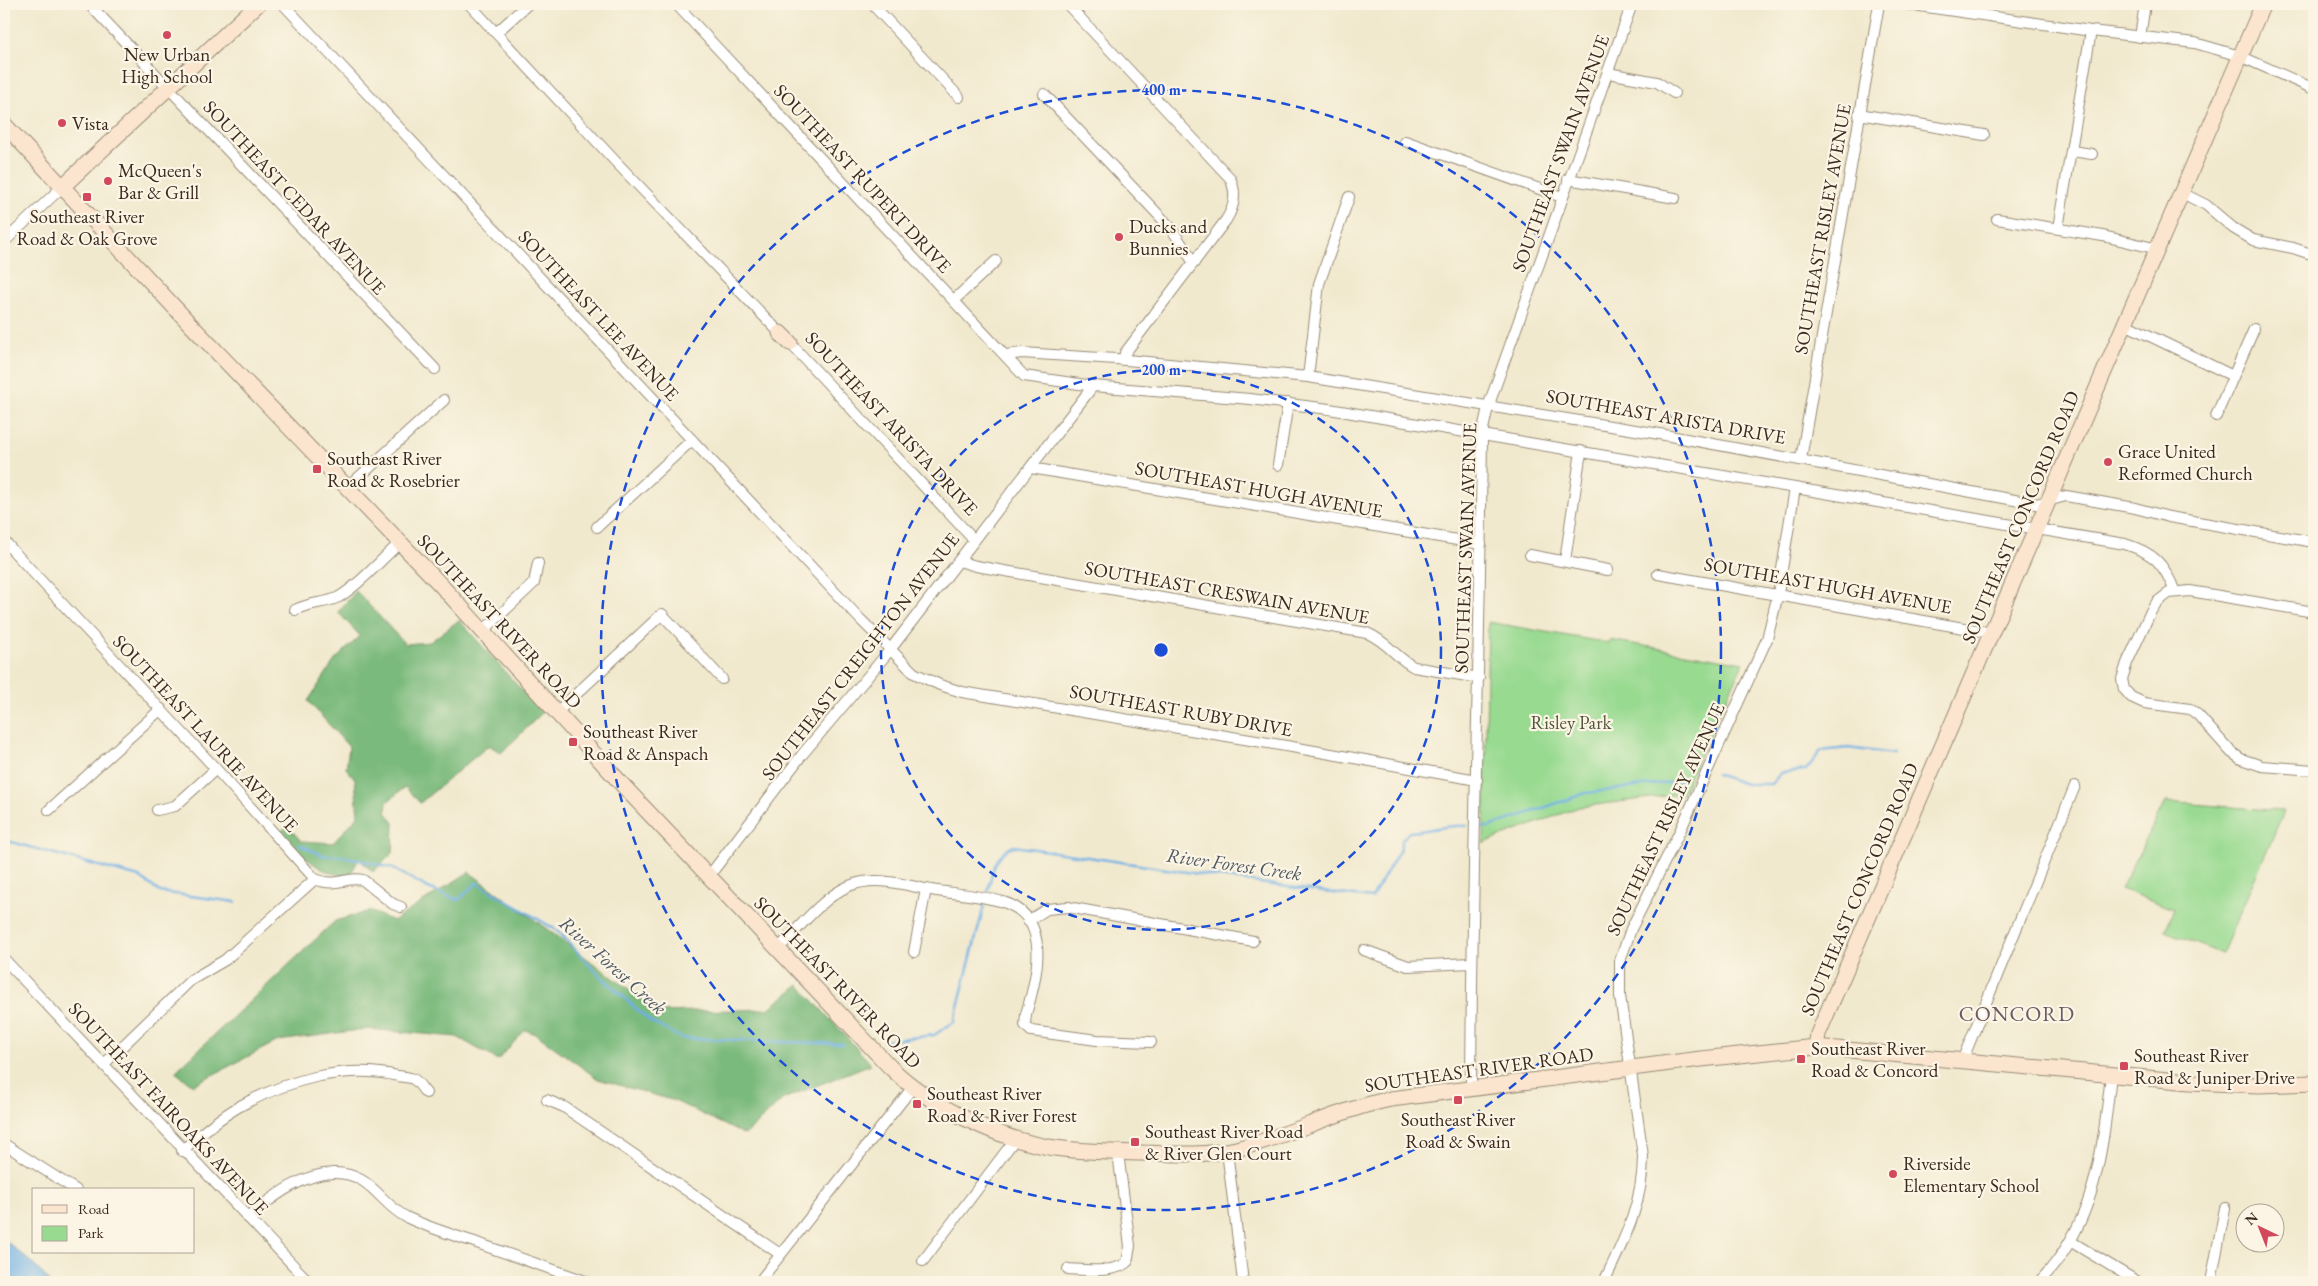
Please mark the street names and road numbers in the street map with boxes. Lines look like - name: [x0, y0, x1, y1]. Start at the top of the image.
- street label: SOUTHEAST SWAIN AVENUE: [1506, 31, 1615, 275]
- street label: SOUTHEAST RUPERT DRIVE: [768, 79, 957, 278]
- street label: SOUTHEAST CEDAR AVENUE: [198, 95, 392, 300]
- street label: SOUTHEAST RISLEY AVENUE: [1788, 102, 1857, 356]
- street label: SOUTHEAST LEE AVENUE: [513, 225, 685, 406]
- street label: SOUTHEAST ARISTA DRIVE: [800, 326, 984, 521]
- street label: SOUTHEAST ARISTA DRIVE: [1544, 383, 1788, 450]
- street label: SOUTHEAST CONCORD ROAD: [1956, 387, 2085, 647]
- street label: SOUTHEAST SWAIN AVENUE: [1449, 422, 1482, 674]
- street label: SOUTHEAST HUGH AVENUE: [1133, 455, 1385, 524]
- street label: SOUTHEAST CREIGHTON AVENUE: [756, 527, 965, 785]
- street label: SOUTHEAST RIVER ROAD: [412, 529, 587, 714]
- street label: SOUTHEAST HUGH AVENUE: [1702, 551, 1954, 620]
- street label: SOUTHEAST CRESWAIN AVENUE: [1083, 555, 1371, 630]
- street label: SOUTHEAST LAURIE AVENUE: [107, 629, 304, 838]
- street label: SOUTHEAST RUBY DRIVE: [1068, 679, 1294, 742]
- street label: SOUTHEAST RISLEY AVENUE: [1600, 699, 1731, 940]
- street label: SOUTHEAST CONCORD ROAD: [1795, 759, 1924, 1019]
- street label: SOUTHEAST RIVER ROAD: [749, 891, 927, 1074]
- street label: SOUTHEAST FAIROAKS AVENUE: [63, 996, 274, 1220]
- street label: SOUTHEAST RIVER ROAD: [1363, 1041, 1595, 1098]

